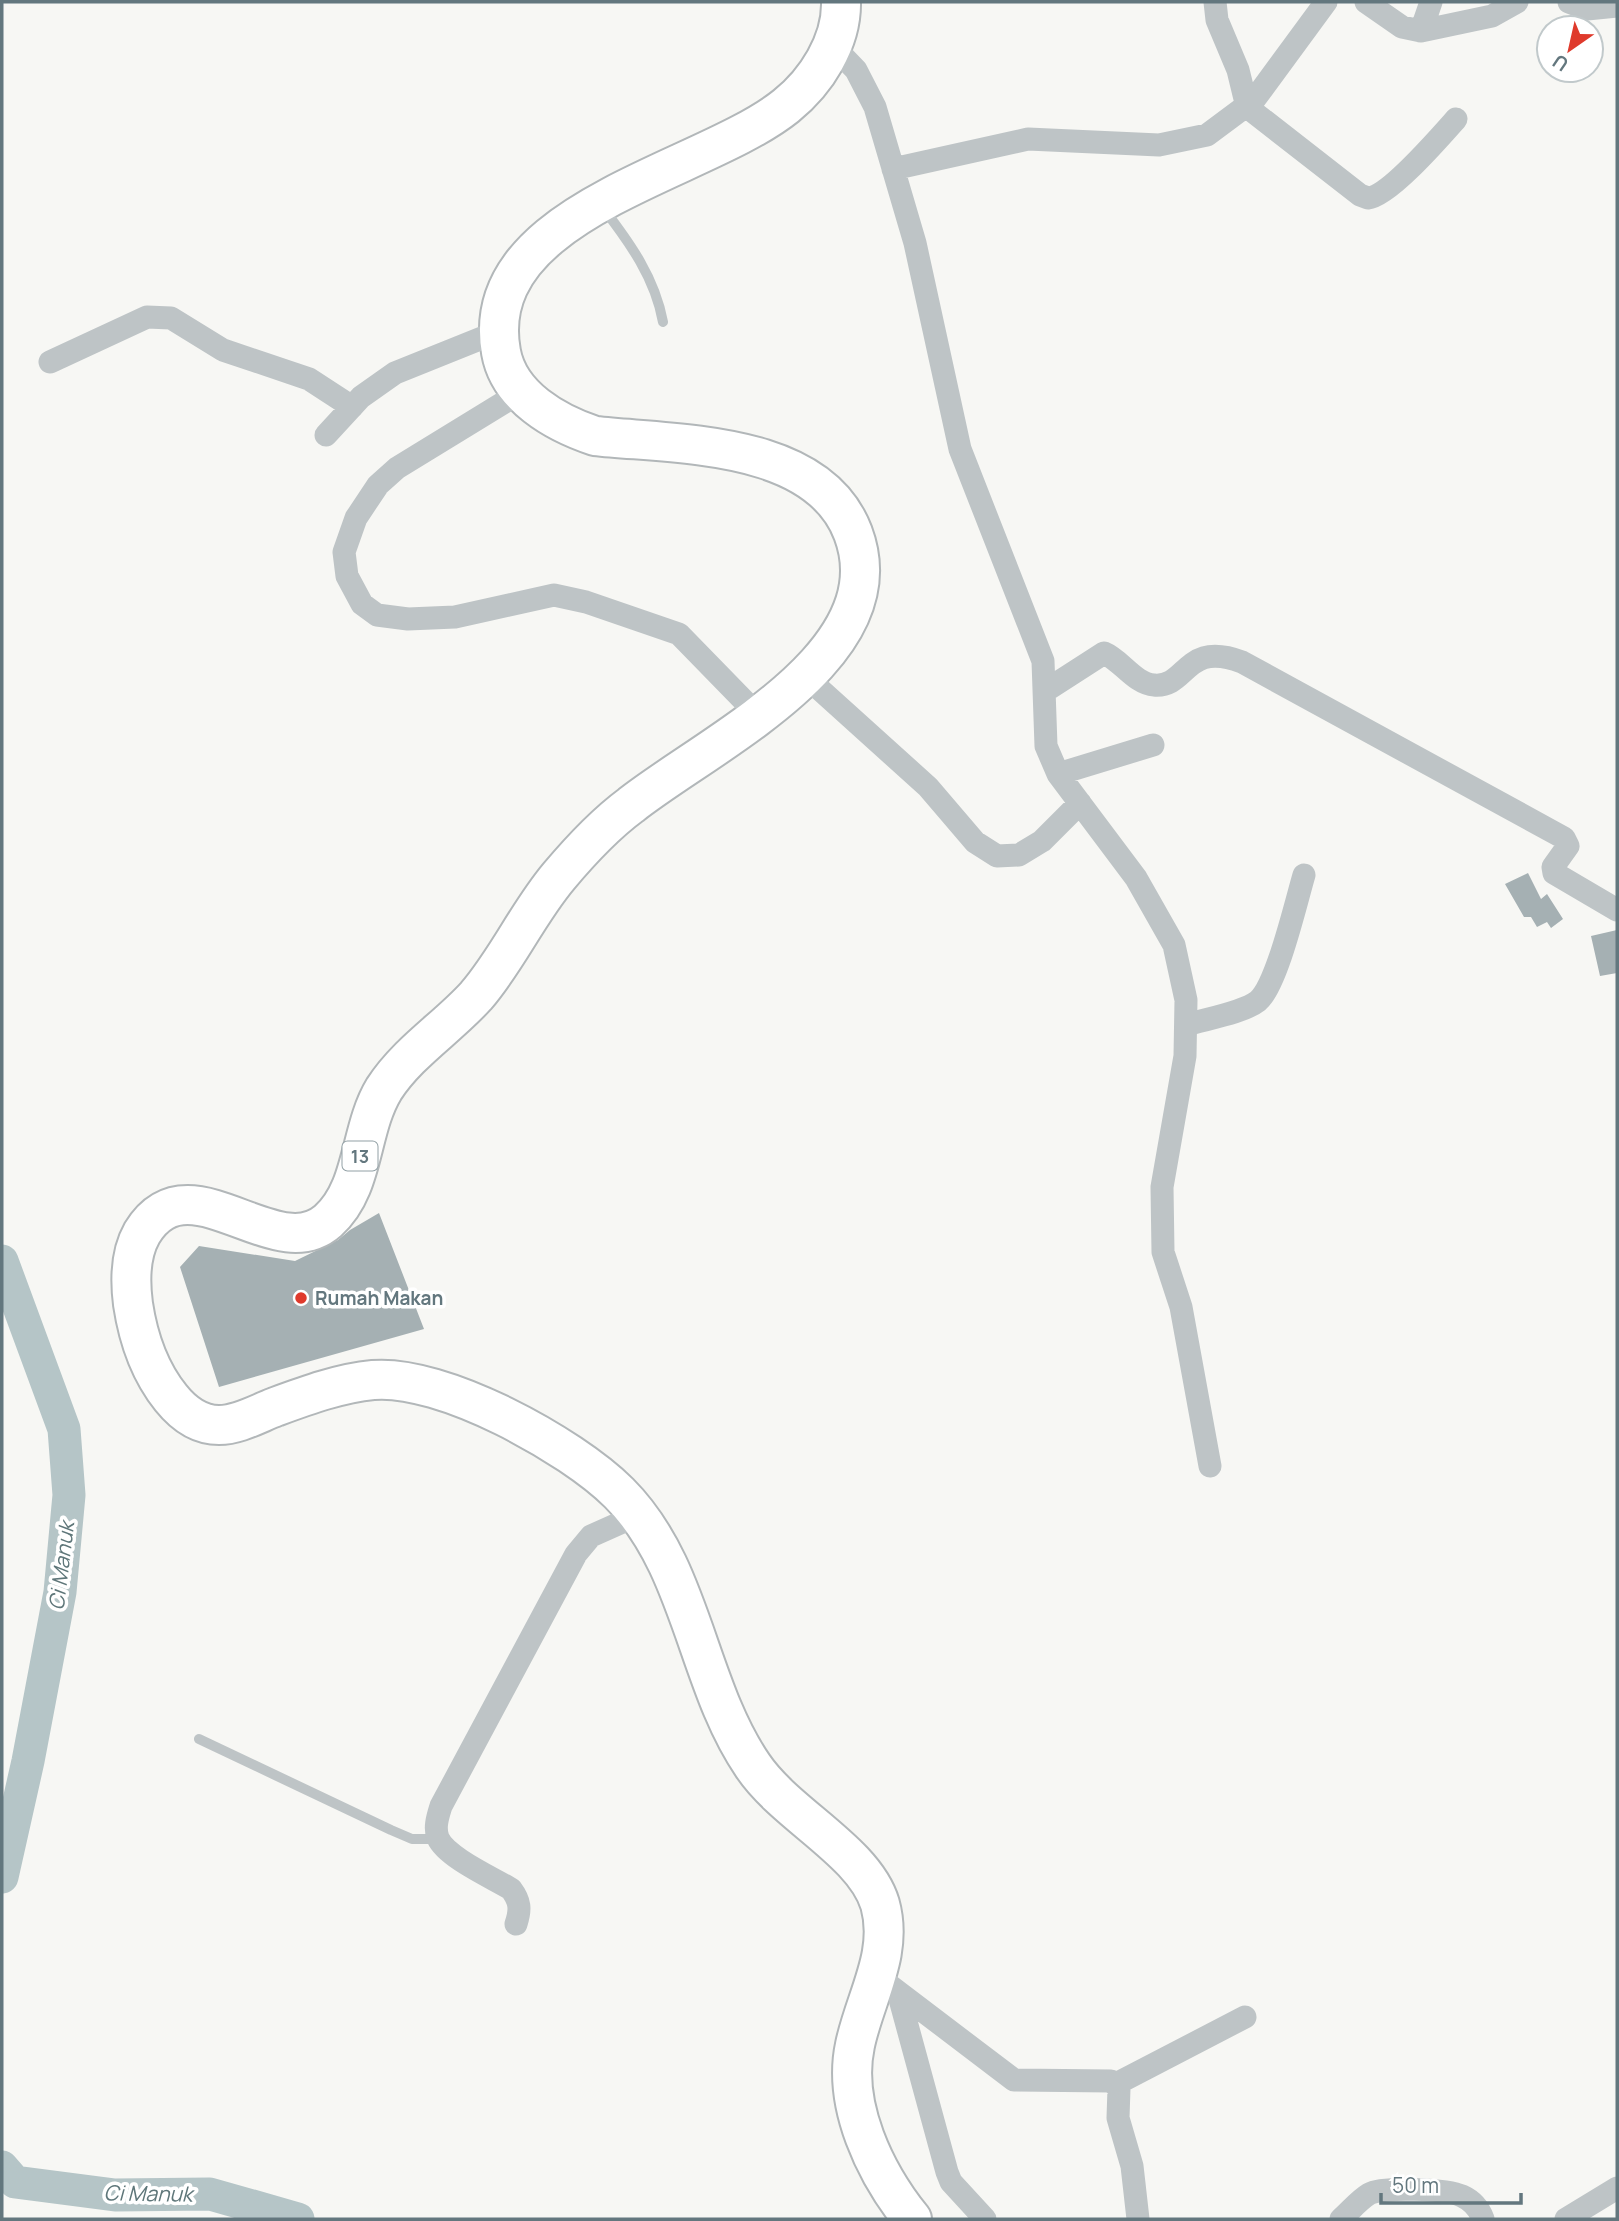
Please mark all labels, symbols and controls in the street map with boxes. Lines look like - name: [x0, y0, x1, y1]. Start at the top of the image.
- north arrow: [1535, 14, 1605, 84]
- text: U: [1548, 48, 1573, 78]
- road number: 13: [342, 1142, 378, 1170]
- place label: Rumah Makan: [315, 1285, 443, 1311]
- marker: Rumah Makan: [293, 1290, 309, 1306]
- water label: Ci Manuk: [42, 1518, 81, 1612]
- scale bar: [1381, 2162, 1521, 2206]
- text: 50 m: [1392, 2171, 1439, 2199]
- water label: Ci Manuk: [103, 2178, 195, 2208]

